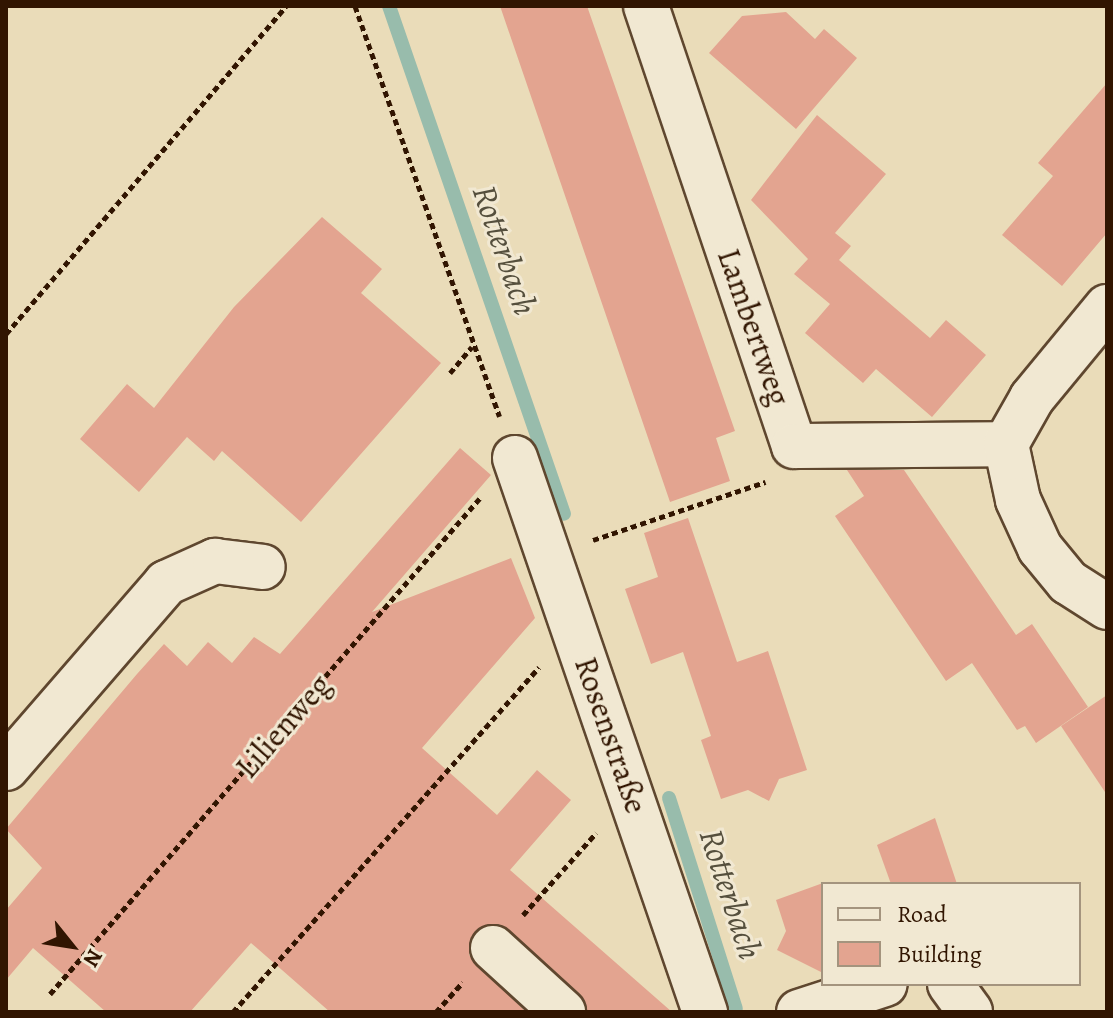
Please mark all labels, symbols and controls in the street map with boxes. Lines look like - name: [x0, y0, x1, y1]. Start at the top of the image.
- water label: Rotterbach: [464, 179, 546, 321]
- street label: Lambertweg: [709, 244, 799, 410]
- street label: Rosenstraße: [566, 652, 656, 818]
- street label: Lilienweg: [227, 666, 339, 786]
- water label: Rotterbach: [691, 823, 771, 965]
- legend: [821, 882, 1081, 986]
- text: Road: [897, 898, 947, 930]
- north arrow: [32, 906, 112, 986]
- text: Building: [897, 938, 982, 970]
- text: N: [76, 944, 110, 972]

